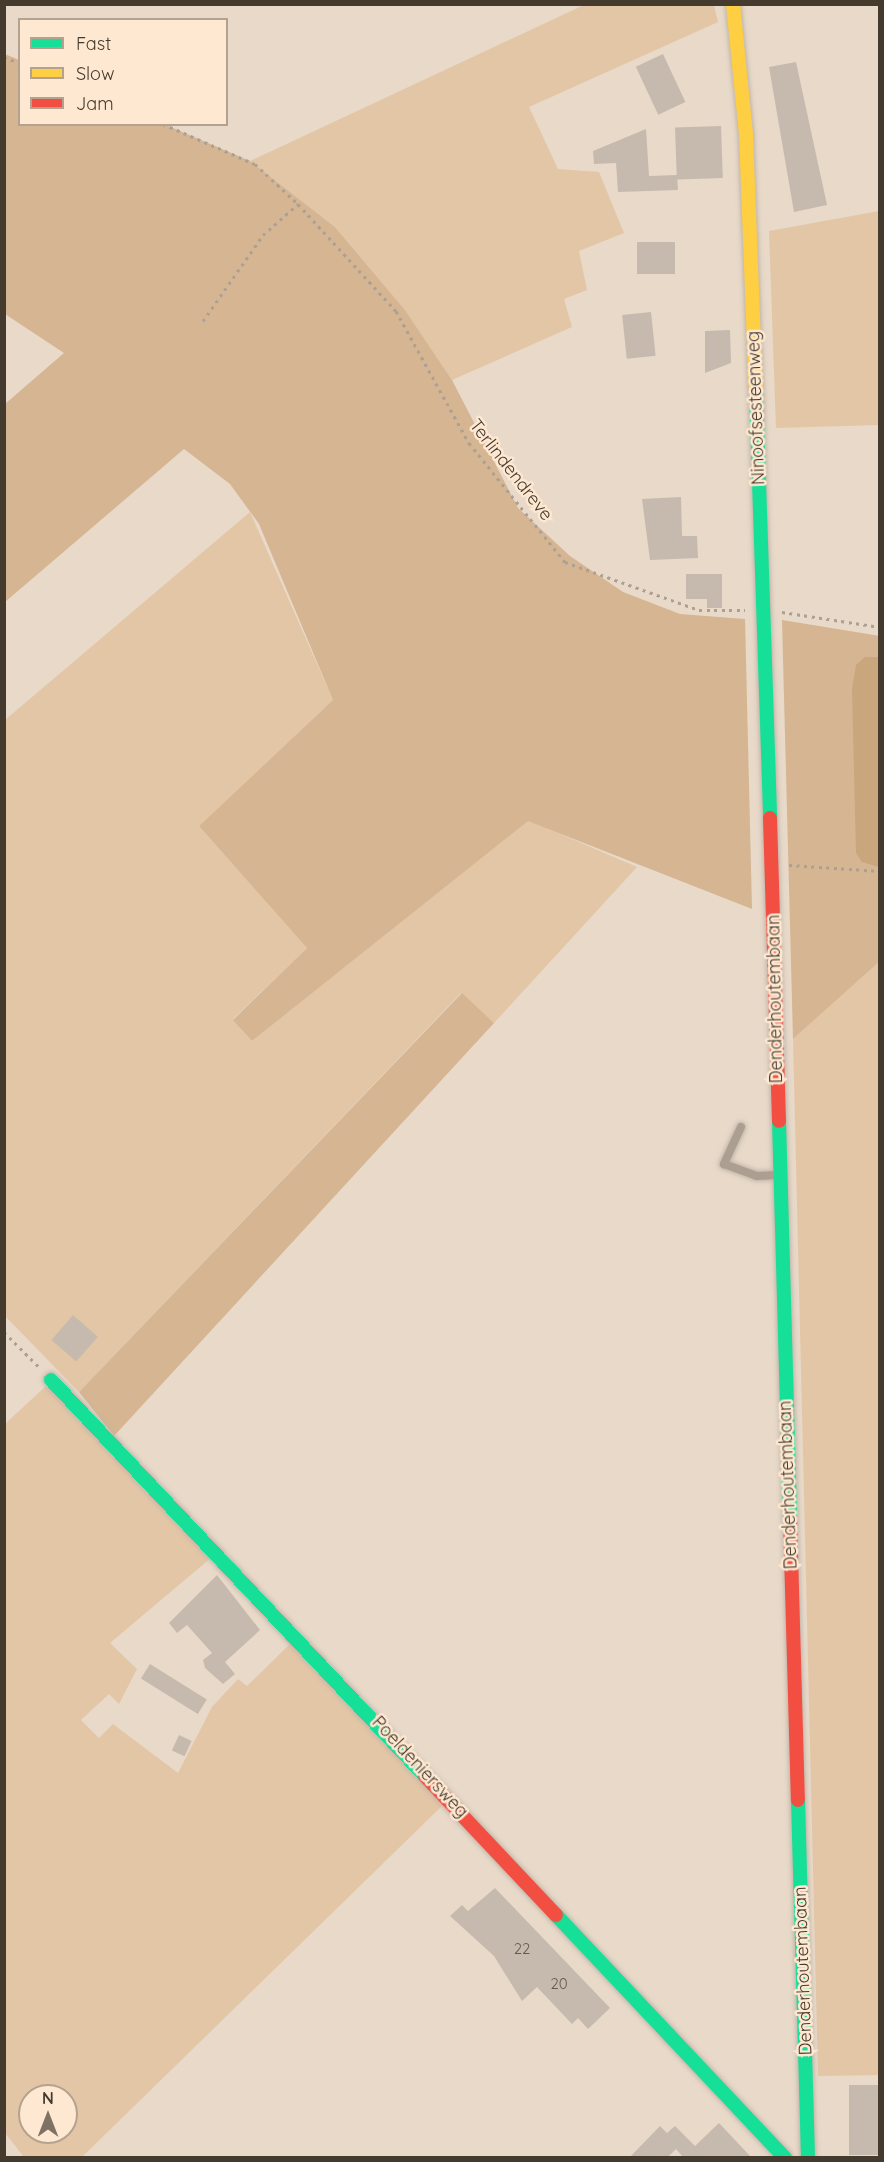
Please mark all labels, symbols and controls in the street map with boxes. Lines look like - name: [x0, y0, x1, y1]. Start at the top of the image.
- legend: [18, 18, 228, 126]
- text: Fast: [76, 32, 111, 55]
- text: Slow: [76, 62, 114, 85]
- text: Jam: [76, 92, 114, 115]
- street label: Ninoofsesteenweg: [743, 331, 769, 485]
- street label: Terlindendreve: [465, 415, 557, 525]
- street label: Denderhoutembaan: [763, 914, 787, 1084]
- street label: Denderhoutembaan: [774, 1400, 802, 1570]
- street label: Poeldeniersweg: [367, 1712, 473, 1822]
- street label: Denderhoutembaan: [789, 1886, 817, 2056]
- house number: 22: [514, 1940, 530, 1958]
- house number: 20: [550, 1975, 568, 1993]
- north arrow: [18, 2084, 78, 2144]
- text: N: [42, 2088, 54, 2108]

